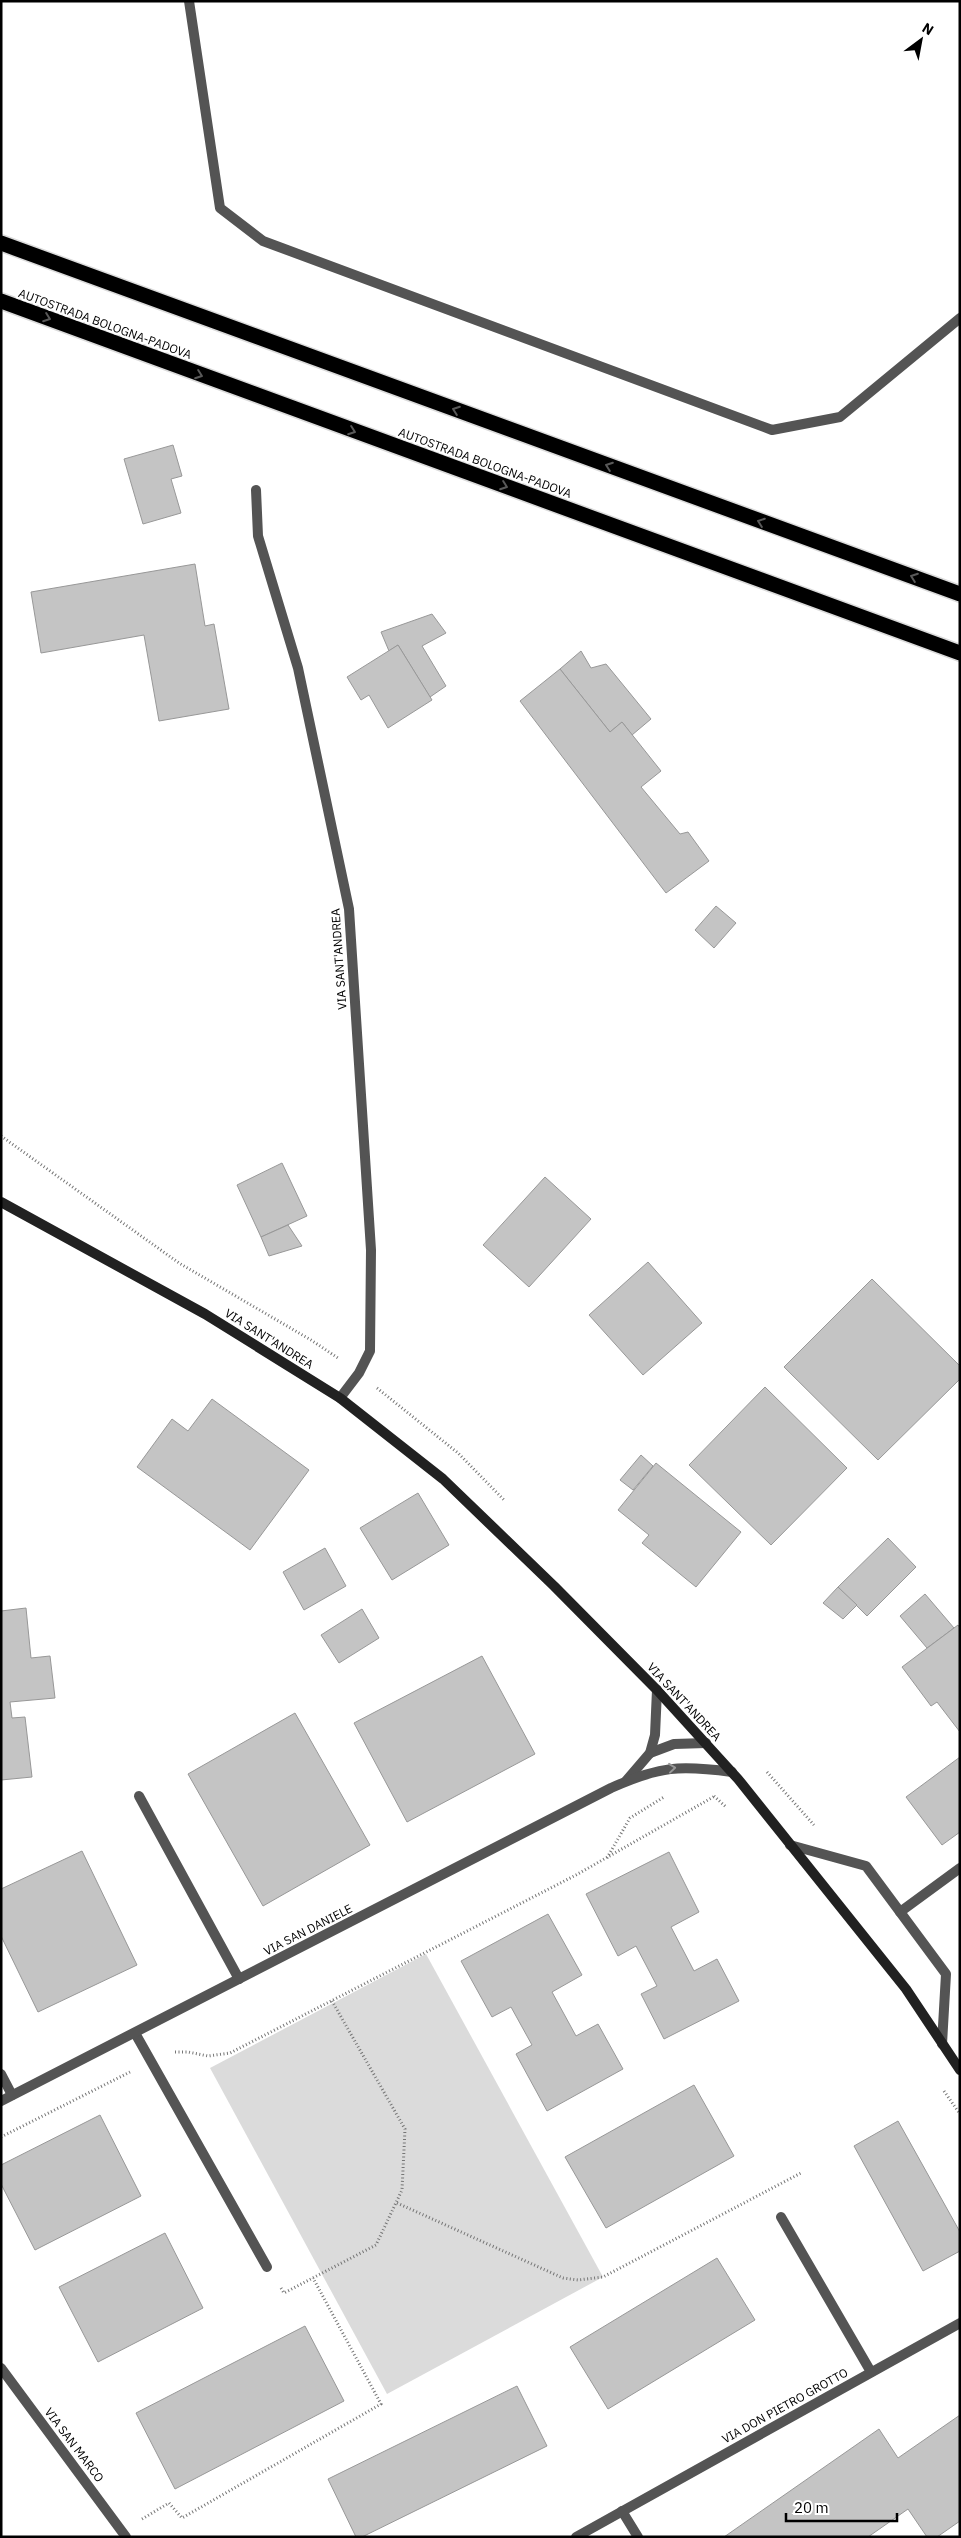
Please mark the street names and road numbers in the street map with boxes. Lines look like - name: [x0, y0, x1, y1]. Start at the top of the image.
- street label: AUTOSTRADA BOLOGNA-PADOVA: [17, 285, 194, 362]
- street label: AUTOSTRADA BOLOGNA-PADOVA: [397, 424, 574, 501]
- street label: VIA SANT'ANDREA: [327, 907, 350, 1010]
- street label: VIA SANT'ANDREA: [222, 1305, 317, 1372]
- street label: VIA SANT'ANDREA: [644, 1659, 725, 1744]
- street label: VIA SAN DANIELE: [261, 1901, 355, 1958]
- street label: VIA DON PIETRO GROTTO: [719, 2365, 850, 2446]
- street label: VIA SAN MARCO: [42, 2404, 107, 2485]

